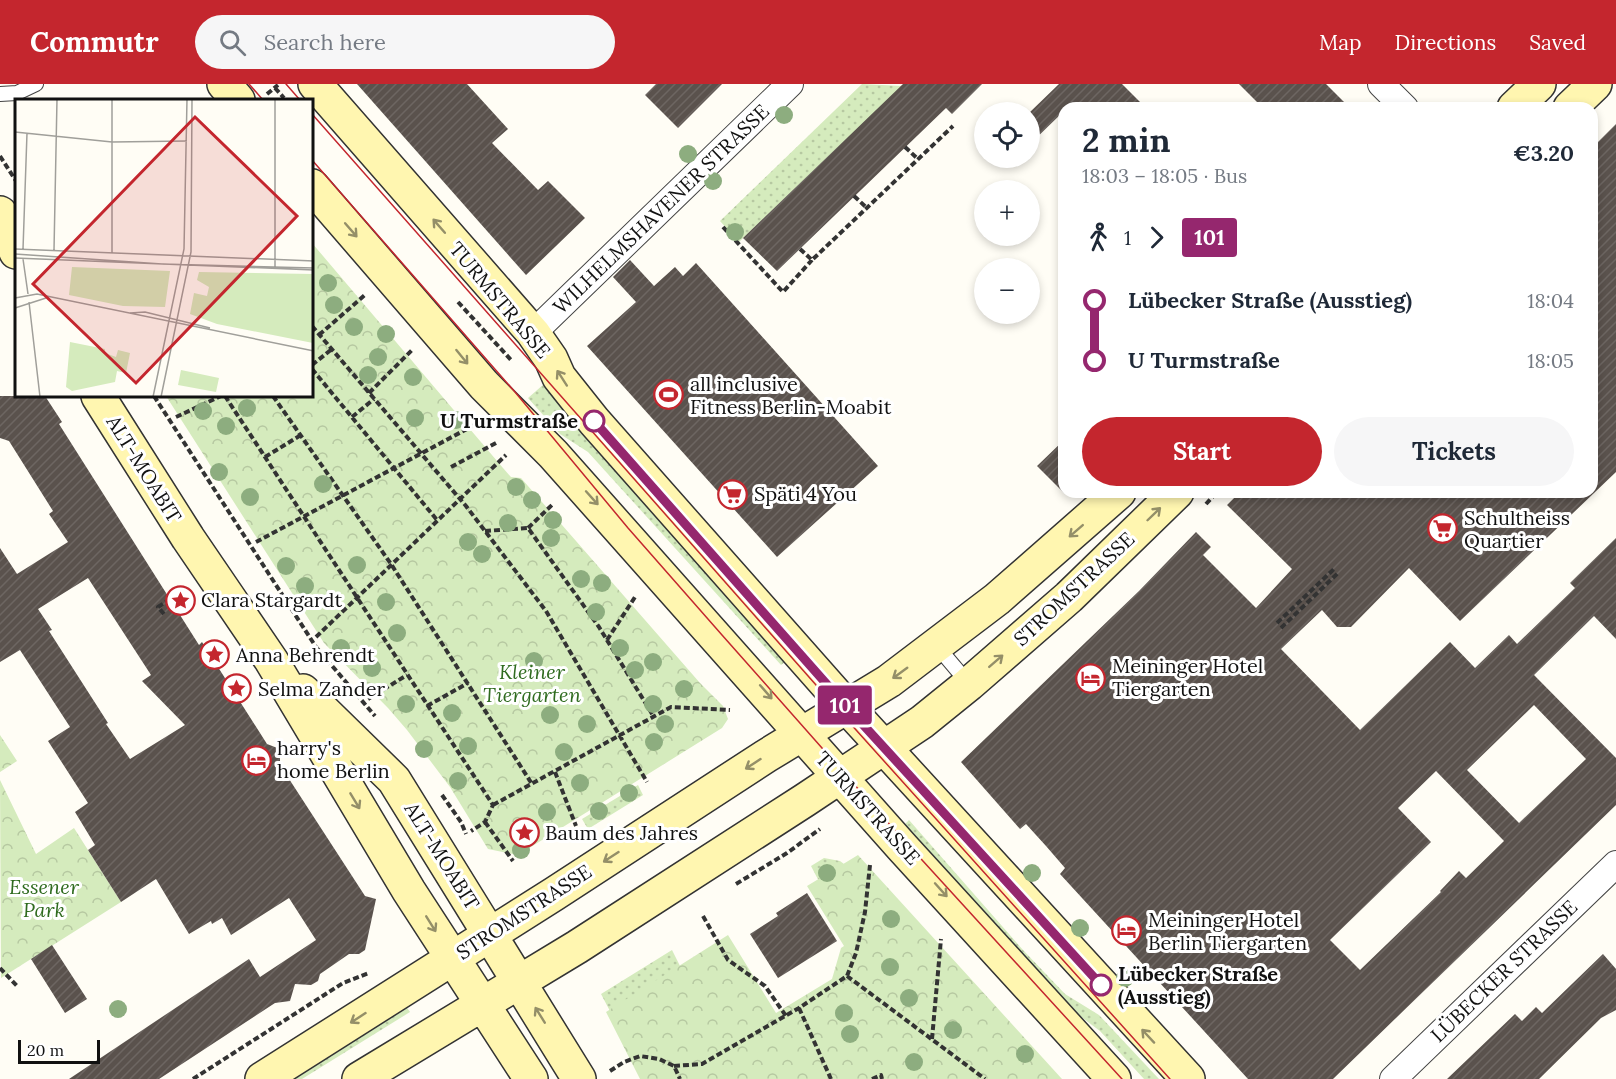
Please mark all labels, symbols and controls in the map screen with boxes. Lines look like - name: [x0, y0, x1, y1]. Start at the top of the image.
- search box: [195, 15, 615, 69]
- text: Commutr: [30, 24, 159, 60]
- icon: search: [216, 26, 249, 59]
- text: Search here: [264, 28, 386, 56]
- text: Map: [1319, 29, 1362, 56]
- text: Directions: [1395, 29, 1496, 56]
- text: Saved: [1529, 29, 1586, 56]
- inset map: [15, 99, 314, 398]
- street label: WILHELMSHAVENER STRASSE: [547, 99, 774, 319]
- map controls: [974, 102, 1040, 324]
- button: locate: [974, 102, 1040, 168]
- text: 2 min: [1082, 119, 1170, 161]
- text: €3.20: [1513, 139, 1574, 167]
- text: 18:03 – 18:05 · Bus: [1082, 163, 1247, 188]
- button: +: [974, 180, 1040, 246]
- one-way arrow: [432, 219, 446, 234]
- icon: walk: [1082, 221, 1115, 254]
- icon: forward: [1140, 221, 1173, 254]
- one-way arrow: [344, 222, 357, 238]
- text: 101: [1194, 224, 1225, 251]
- text: 1: [1124, 225, 1131, 250]
- street label: TURMSTRASSE: [444, 236, 556, 363]
- button: −: [974, 258, 1040, 324]
- text: Lübecker Straße (Ausstieg): [1128, 286, 1412, 314]
- text: 18:04: [1527, 288, 1574, 313]
- text: U Turmstraße: [1128, 346, 1280, 374]
- text: 18:05: [1527, 348, 1574, 373]
- one-way arrow: [455, 349, 468, 365]
- one-way arrow: [555, 370, 567, 387]
- place label: all inclusive Fitness Berlin-Moabit: [690, 371, 892, 419]
- sports icon: all inclusive Fitness Berlin-Moabit: [653, 379, 685, 411]
- place label: U Turmstraße: [440, 408, 578, 433]
- street label: ALT-MOABIT: [101, 410, 187, 527]
- marker: U Turmstraße: [583, 410, 605, 432]
- button: Start: [1082, 417, 1322, 486]
- button: Tickets: [1334, 417, 1574, 486]
- supermarket icon: Späti 4 You: [717, 478, 749, 510]
- place label: Späti 4 You: [754, 481, 857, 506]
- one-way arrow: [585, 490, 599, 505]
- place label: Schultheiss Quartier: [1464, 505, 1570, 553]
- one-way arrow: [1147, 507, 1162, 522]
- supermarket icon: Schultheiss Quartier: [1427, 513, 1459, 545]
- one-way arrow: [1068, 525, 1084, 538]
- street label: STROMSTRASSE: [1008, 526, 1139, 651]
- place icon: Clara Stargardt: [164, 584, 196, 616]
- place label: Clara Stargardt: [201, 587, 342, 612]
- place icon: Anna Behrendt: [199, 639, 231, 671]
- place label: Anna Behrendt: [235, 642, 375, 667]
- place label: Meininger Hotel Tiergarten: [1112, 653, 1263, 701]
- one-way arrow: [988, 654, 1003, 668]
- park label: Kleiner Tiergarten: [483, 659, 582, 707]
- hotel icon: Meininger Hotel Tiergarten: [1075, 662, 1107, 694]
- one-way arrow: [893, 666, 909, 679]
- place icon: Selma Zander: [221, 673, 253, 705]
- place label: Selma Zander: [258, 676, 386, 701]
- one-way arrow: [759, 684, 773, 699]
- line badge: 101: [810, 686, 880, 724]
- text: 101: [830, 692, 860, 719]
- place label: harry's home Berlin: [277, 735, 390, 783]
- hotel icon: harry's home Berlin: [240, 744, 272, 776]
- street label: TURMSTRASSE: [811, 746, 926, 870]
- one-way arrow: [745, 759, 762, 771]
- one-way arrow: [350, 792, 362, 809]
- street label: ALT-MOABIT: [399, 797, 485, 914]
- place icon: Baum des Jahres: [508, 817, 540, 849]
- place label: Baum des Jahres: [545, 820, 698, 845]
- one-way arrow: [603, 851, 620, 863]
- street label: STROMSTRASSE: [451, 859, 596, 965]
- park label: Essener Park: [9, 874, 80, 922]
- one-way arrow: [934, 882, 948, 897]
- street label: LÜBECKER STRASSE: [1425, 894, 1582, 1047]
- place label: Meininger Hotel Berlin Tiergarten: [1148, 907, 1307, 955]
- one-way arrow: [425, 915, 437, 932]
- hotel icon: Meininger Hotel Berlin Tiergarten: [1111, 915, 1143, 947]
- place label: Lübecker Straße (Ausstieg): [1118, 961, 1278, 1010]
- marker: Lübecker Straße (Ausstieg): [1090, 974, 1112, 996]
- one-way arrow: [534, 1007, 546, 1024]
- one-way arrow: [349, 1012, 366, 1025]
- one-way arrow: [1141, 1029, 1155, 1044]
- scale bar: [18, 1037, 100, 1064]
- text: 20 m: [27, 1040, 64, 1060]

